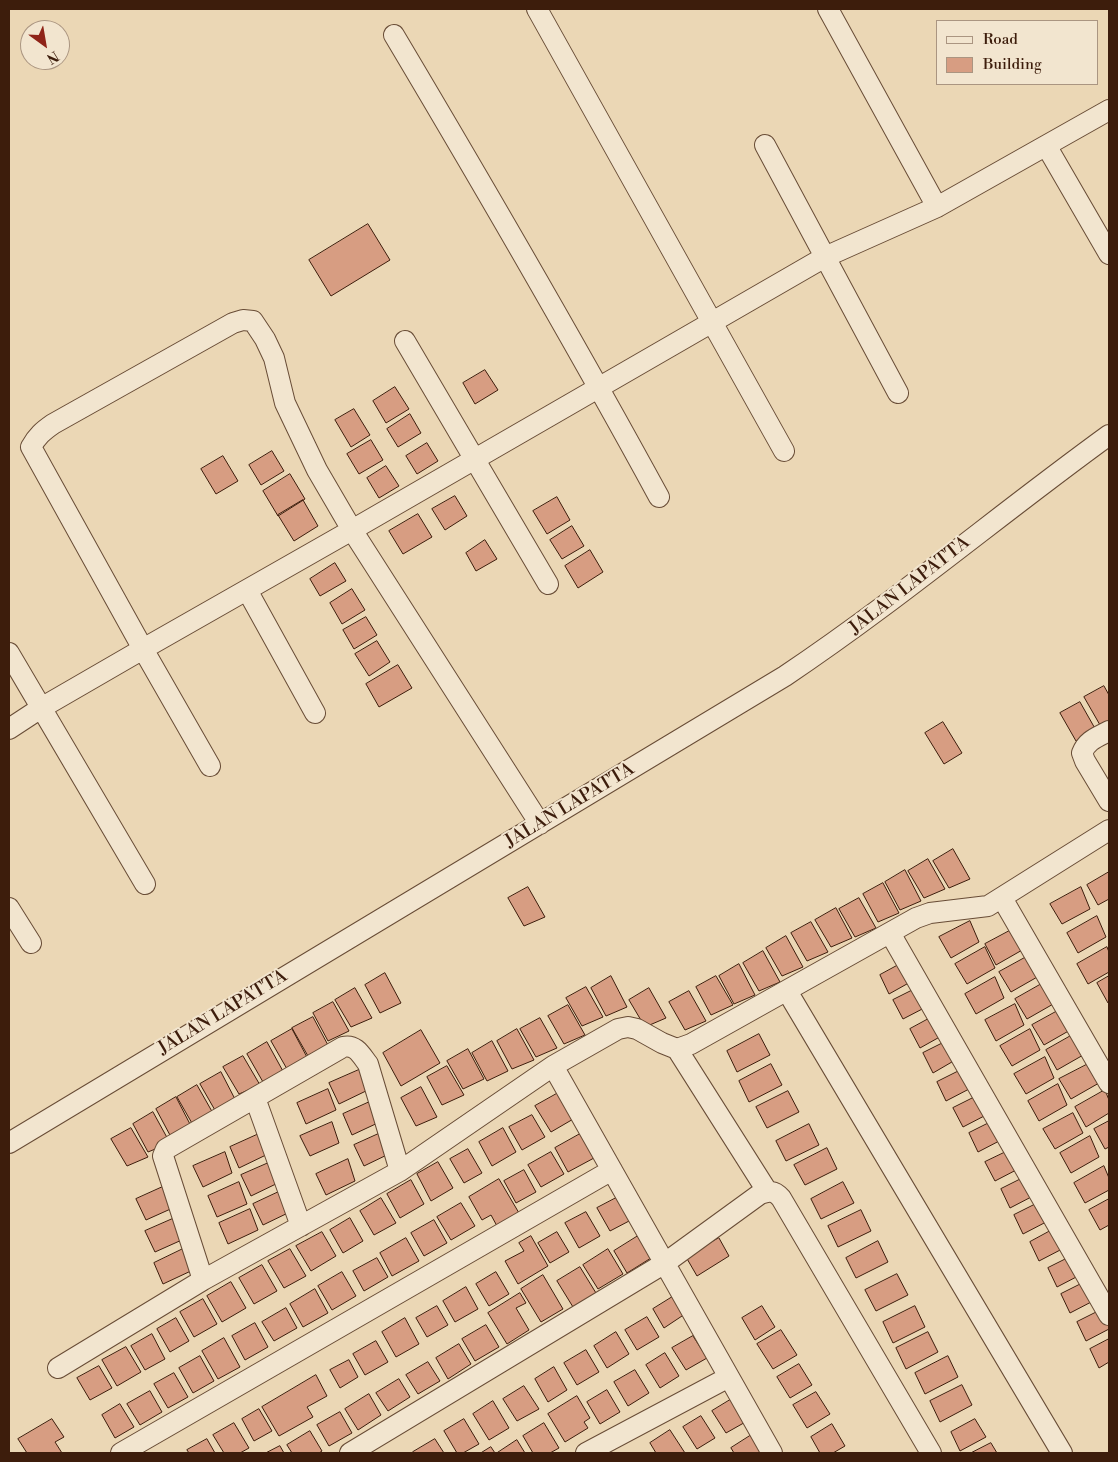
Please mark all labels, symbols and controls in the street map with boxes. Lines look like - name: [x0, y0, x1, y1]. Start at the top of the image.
- north arrow: [20, 20, 70, 70]
- legend: [936, 20, 1098, 85]
- text: Road: [983, 30, 1018, 49]
- text: N: [43, 46, 62, 67]
- text: Building: [983, 55, 1042, 74]
- street label: JALAN LAPATTA: [846, 532, 974, 640]
- street label: JALAN LAPATTA: [502, 759, 638, 853]
- street label: JALAN LAPATTA: [155, 966, 291, 1060]

